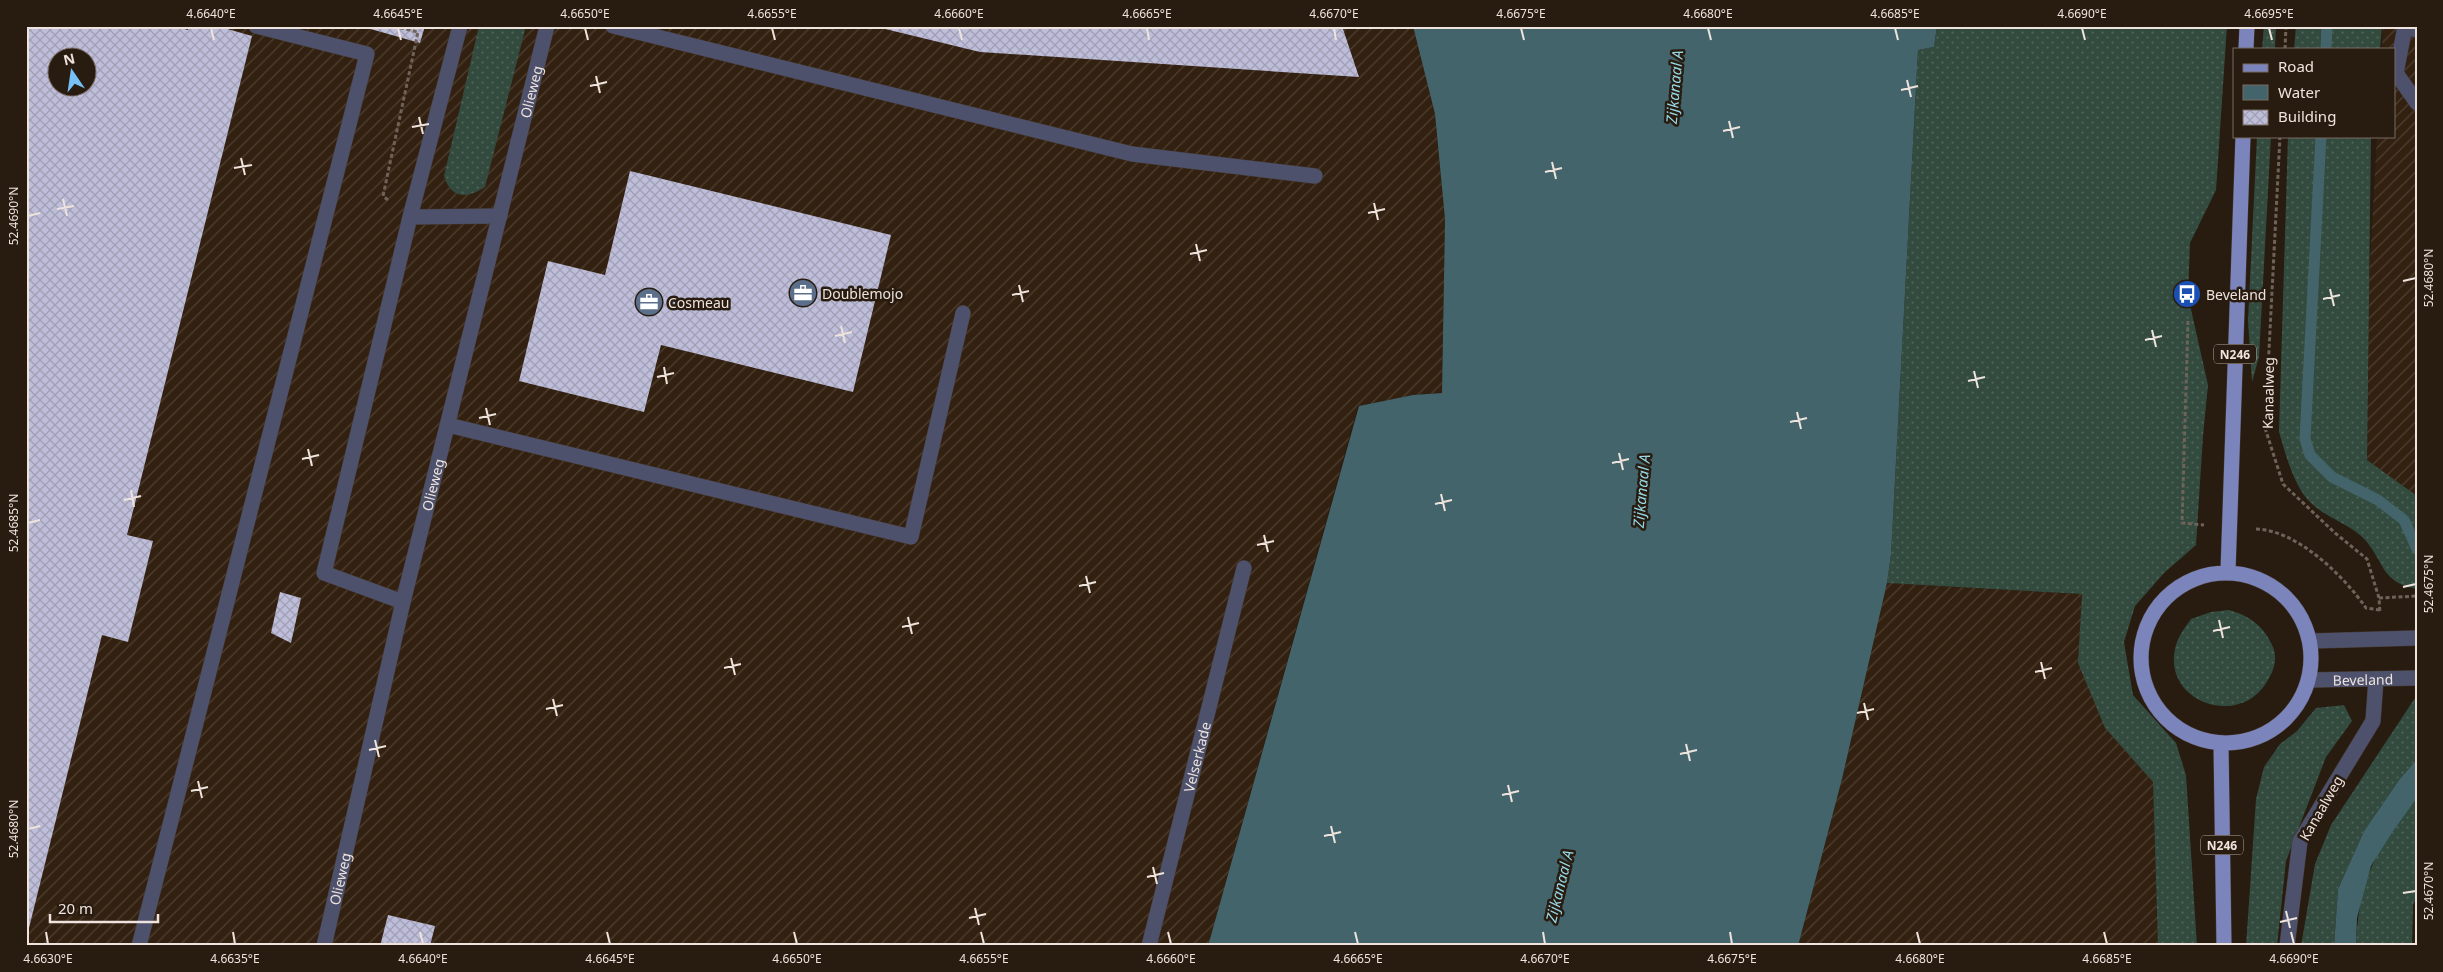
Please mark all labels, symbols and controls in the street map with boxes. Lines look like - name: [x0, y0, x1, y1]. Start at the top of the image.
- text: 4.6640°E: [186, 5, 236, 22]
- text: 4.6645°E: [373, 5, 423, 22]
- text: 4.6650°E: [560, 5, 610, 22]
- text: 4.6655°E: [747, 5, 797, 22]
- text: 4.6660°E: [934, 5, 984, 22]
- text: 4.6665°E: [1122, 5, 1172, 22]
- text: 4.6670°E: [1309, 5, 1359, 22]
- text: 4.6675°E: [1496, 5, 1546, 22]
- text: 4.6680°E: [1683, 5, 1733, 22]
- text: 4.6685°E: [1870, 5, 1920, 22]
- text: 4.6690°E: [2057, 5, 2107, 22]
- text: 4.6695°E: [2244, 5, 2294, 22]
- north arrow: [48, 48, 98, 98]
- text: N: [61, 48, 77, 69]
- legend: [2233, 48, 2396, 138]
- water label: Zijkanaal A: [1661, 49, 1687, 126]
- text: Road: [2278, 56, 2314, 76]
- street label: Olieweg: [515, 63, 546, 120]
- text: Water: [2278, 82, 2320, 102]
- text: Building: [2278, 106, 2336, 126]
- text: 52.4690°N: [5, 187, 22, 245]
- text: 52.4680°N: [2420, 249, 2437, 307]
- office icon: Doublemojo: [788, 278, 818, 308]
- bus stop icon: Beveland: [2172, 279, 2202, 309]
- place label: Doublemojo: [822, 284, 903, 303]
- place label: Beveland: [2206, 285, 2266, 304]
- office icon: Cosmeau: [634, 287, 664, 317]
- place label: Cosmeau: [668, 293, 730, 312]
- road number: N246: [2214, 344, 2256, 364]
- street label: Kanaalweg: [2258, 357, 2278, 429]
- water label: Zijkanaal A: [1628, 453, 1654, 530]
- street label: Olieweg: [417, 456, 448, 513]
- text: 52.4685°N: [5, 494, 22, 552]
- text: 52.4675°N: [2420, 555, 2437, 613]
- street label: Beveland: [2333, 669, 2393, 689]
- street label: Velserkade: [1179, 720, 1215, 794]
- street label: Kanaalweg: [2295, 772, 2347, 844]
- text: 52.4680°N: [5, 800, 22, 858]
- road number: N246: [2201, 836, 2243, 854]
- water label: Zijkanaal A: [1540, 848, 1578, 925]
- street label: Olieweg: [324, 851, 355, 907]
- text: 52.4670°N: [2420, 862, 2437, 920]
- scale bar: [50, 892, 158, 924]
- text: 20 m: [58, 898, 93, 918]
- text: 4.6630°E: [23, 950, 73, 967]
- text: 4.6635°E: [210, 950, 260, 967]
- text: 4.6640°E: [398, 950, 448, 967]
- text: 4.6645°E: [585, 950, 635, 967]
- text: 4.6650°E: [772, 950, 822, 967]
- text: 4.6655°E: [959, 950, 1009, 967]
- text: 4.6660°E: [1146, 950, 1196, 967]
- text: 4.6665°E: [1333, 950, 1383, 967]
- text: 4.6670°E: [1520, 950, 1570, 967]
- text: 4.6675°E: [1707, 950, 1757, 967]
- text: 4.6680°E: [1895, 950, 1945, 967]
- text: 4.6685°E: [2082, 950, 2132, 967]
- text: 4.6690°E: [2269, 950, 2319, 967]

